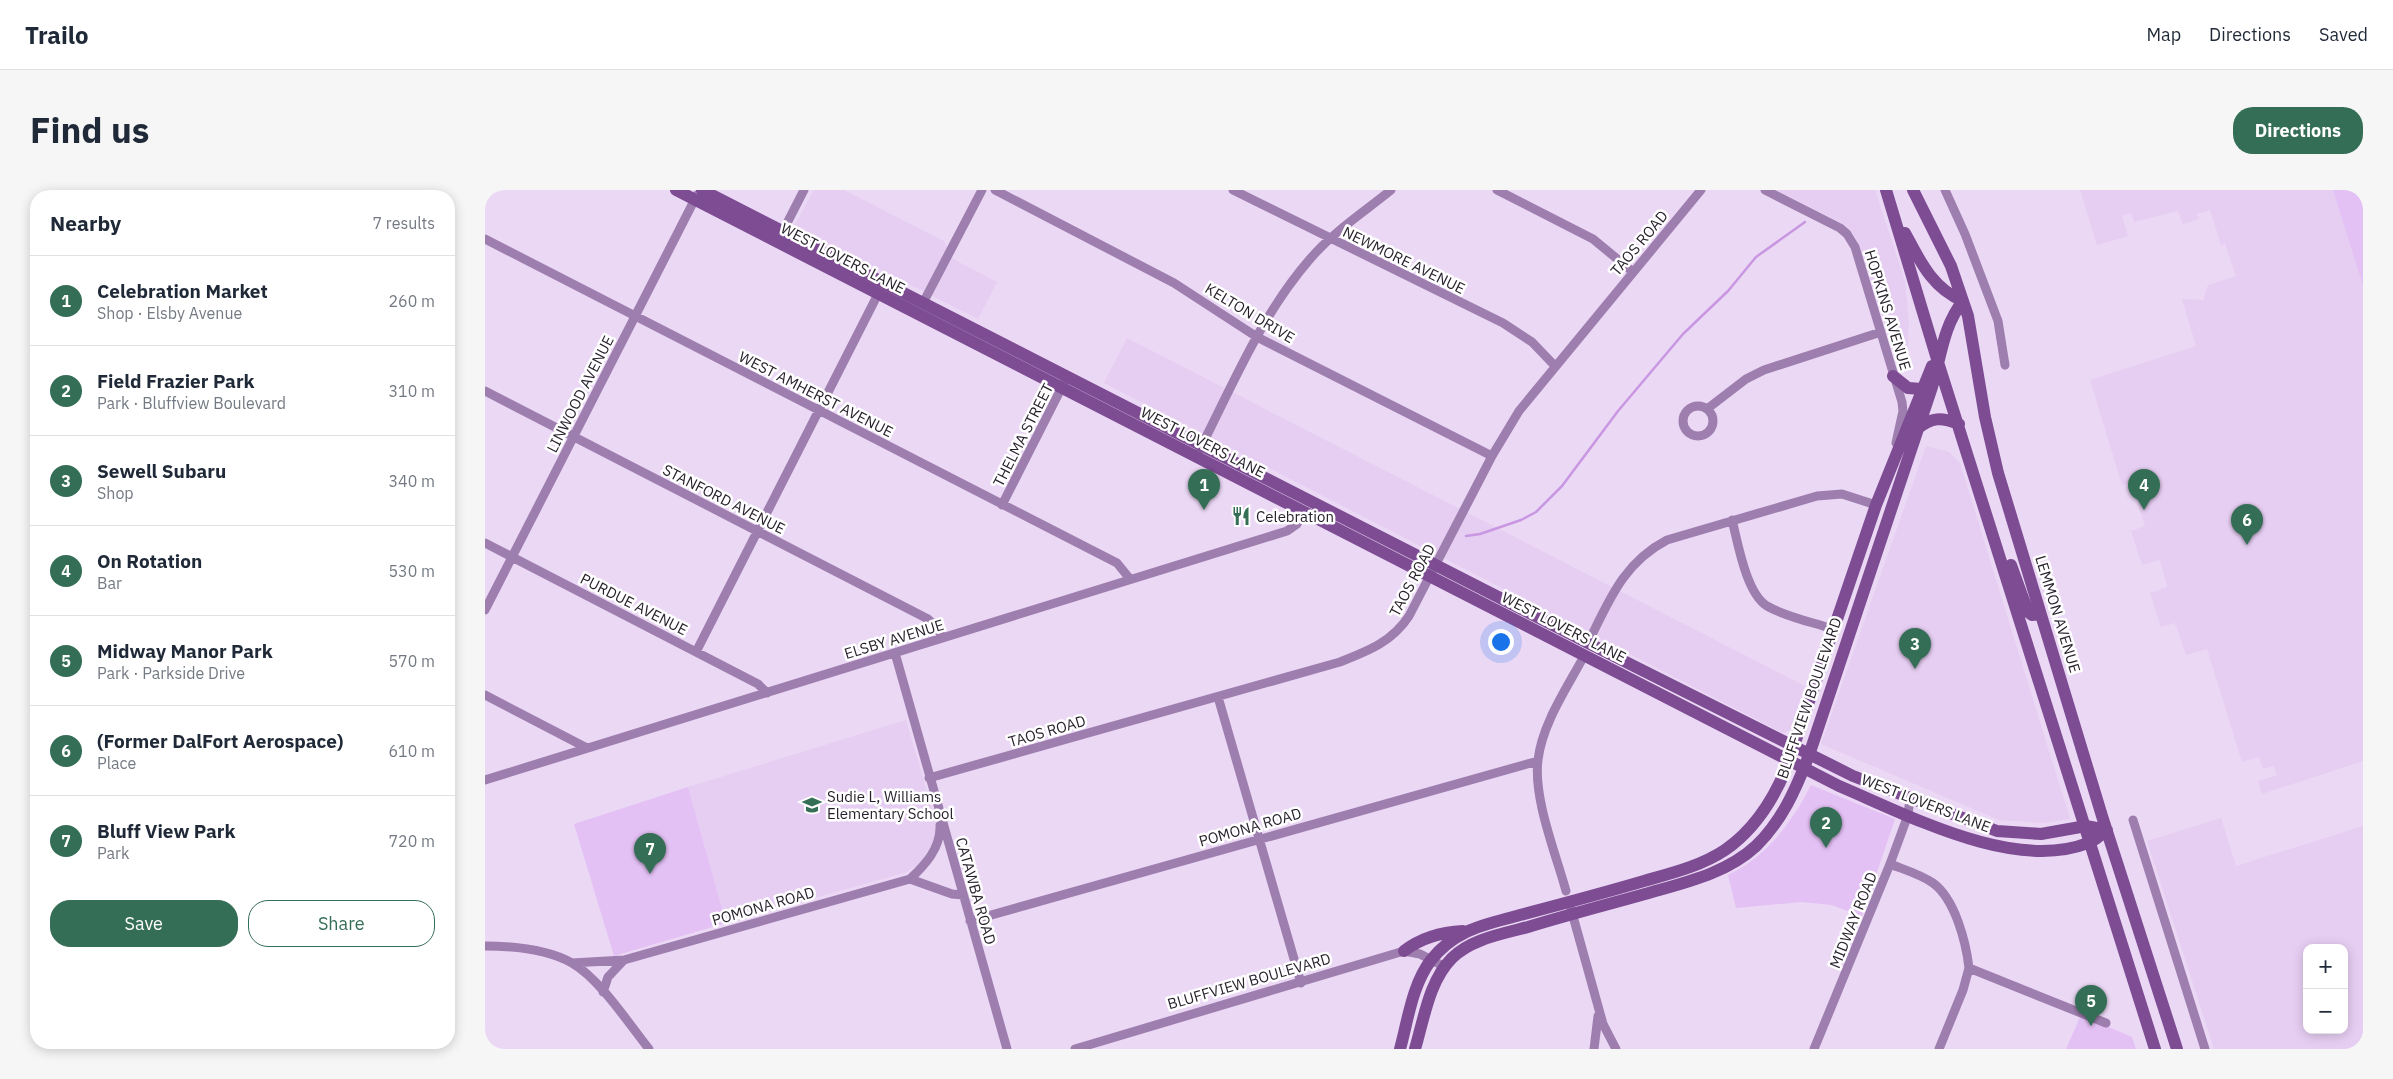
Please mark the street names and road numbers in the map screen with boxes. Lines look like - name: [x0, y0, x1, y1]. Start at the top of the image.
- street label: TAOS ROAD: [1606, 206, 1672, 280]
- street label: WEST LOVERS LANE: [778, 218, 908, 298]
- street label: NEWMORE AVENUE: [1340, 222, 1468, 298]
- street label: HOPKINS AVENUE: [1861, 247, 1915, 373]
- street label: KELTON DRIVE: [1202, 279, 1298, 347]
- street label: LINWOOD AVENUE: [542, 332, 618, 456]
- street label: WEST AMHERST AVENUE: [736, 347, 896, 441]
- street label: THELMA STREET: [989, 380, 1057, 490]
- street label: WEST LOVERS LANE: [1138, 402, 1268, 482]
- street label: STANFORD AVENUE: [660, 460, 788, 538]
- street label: TAOS ROAD: [1385, 540, 1439, 620]
- street label: LEMMON AVENUE: [2031, 553, 2085, 675]
- street label: PURDUE AVENUE: [577, 569, 691, 639]
- street label: WEST LOVERS LANE: [1499, 587, 1629, 667]
- street label: ELSBY AVENUE: [842, 615, 946, 663]
- street label: BLUFFVIEW BOULEVARD: [1772, 615, 1846, 781]
- street label: TAOS ROAD: [1006, 711, 1088, 751]
- street label: WEST LOVERS LANE: [1859, 770, 1993, 836]
- street label: POMONA ROAD: [1197, 803, 1303, 851]
- street label: CATAWBA ROAD: [952, 835, 1000, 947]
- street label: MIDWAY ROAD: [1825, 869, 1881, 971]
- street label: POMONA ROAD: [710, 882, 816, 930]
- street label: BLUFFVIEW BOULEVARD: [1165, 949, 1333, 1013]

